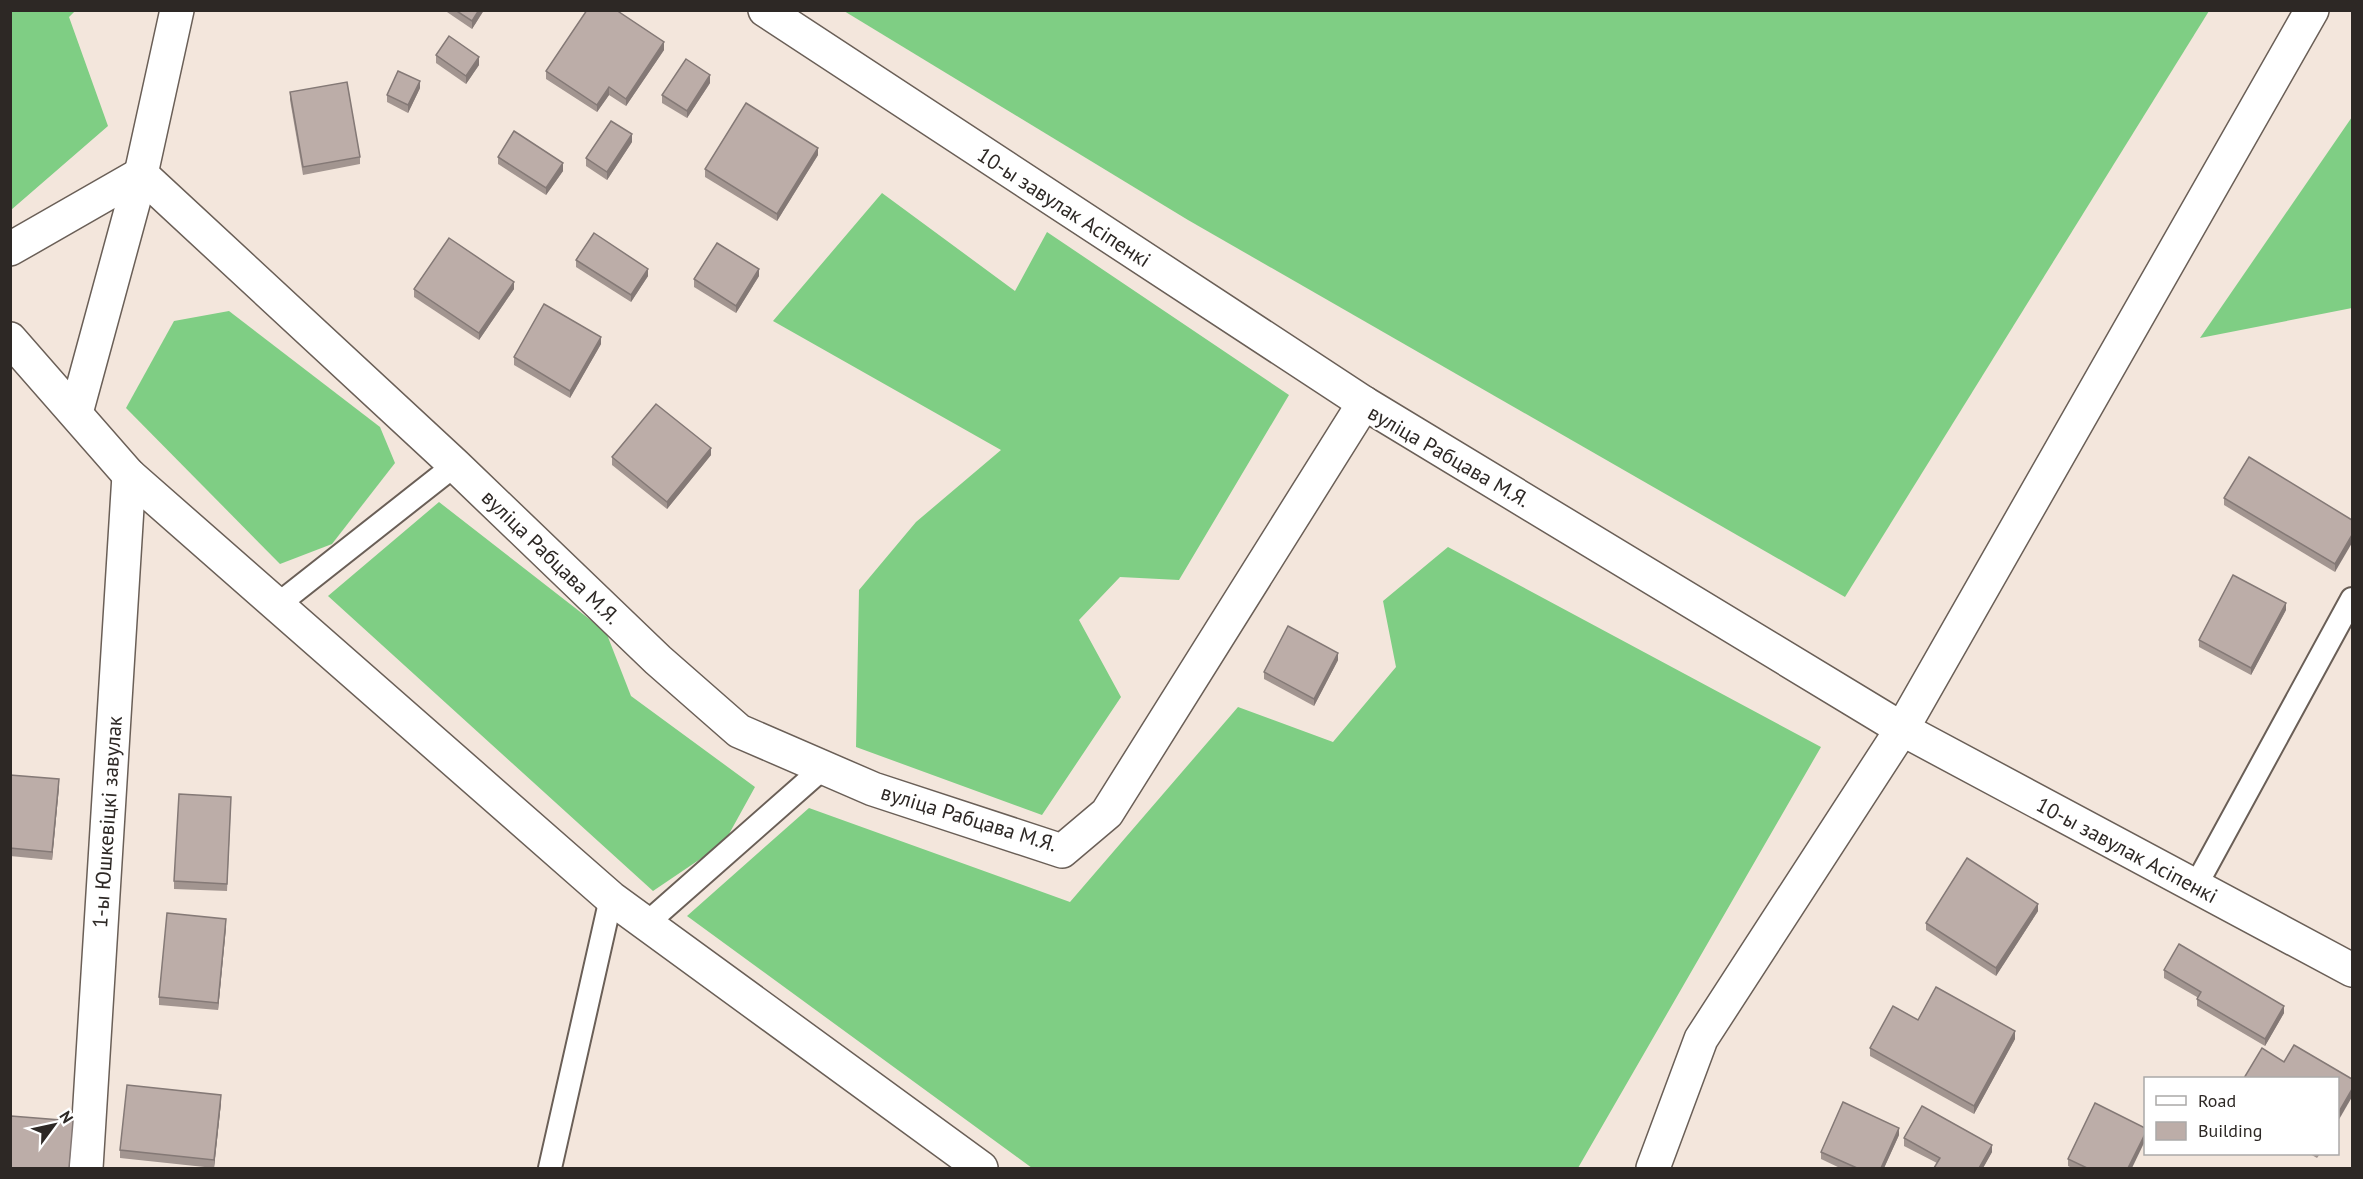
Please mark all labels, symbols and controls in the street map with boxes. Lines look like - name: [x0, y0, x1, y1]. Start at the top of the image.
- street label: 10-ы завулак Асіпенкі: [972, 141, 1156, 273]
- street label: вуліца Рабцава М.Я.: [1363, 399, 1535, 513]
- street label: вуліца Рабцава М.Я.: [476, 484, 626, 630]
- street label: 1-ы Юшкевіцкі завулак: [86, 715, 128, 929]
- street label: вуліца Рабцава М.Я.: [878, 778, 1060, 858]
- street label: 10-ы завулак Асіпенкі: [2032, 791, 2222, 909]
- legend: [2144, 1077, 2339, 1155]
- text: Road: [2198, 1089, 2236, 1112]
- north arrow: [24, 1095, 84, 1155]
- text: N: [55, 1107, 78, 1127]
- text: Building: [2198, 1119, 2262, 1142]

